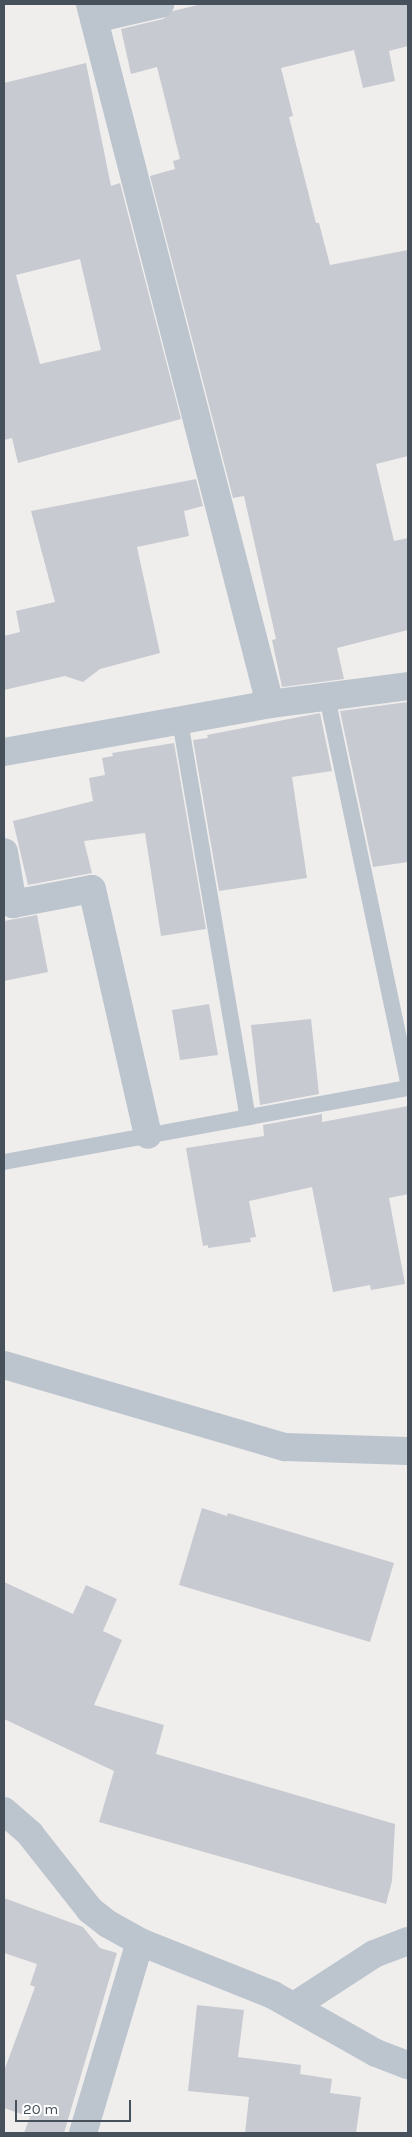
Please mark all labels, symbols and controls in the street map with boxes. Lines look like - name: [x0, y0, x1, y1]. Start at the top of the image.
- scale bar: [18, 2090, 134, 2122]
- text: 20 m: [23, 2100, 58, 2118]

